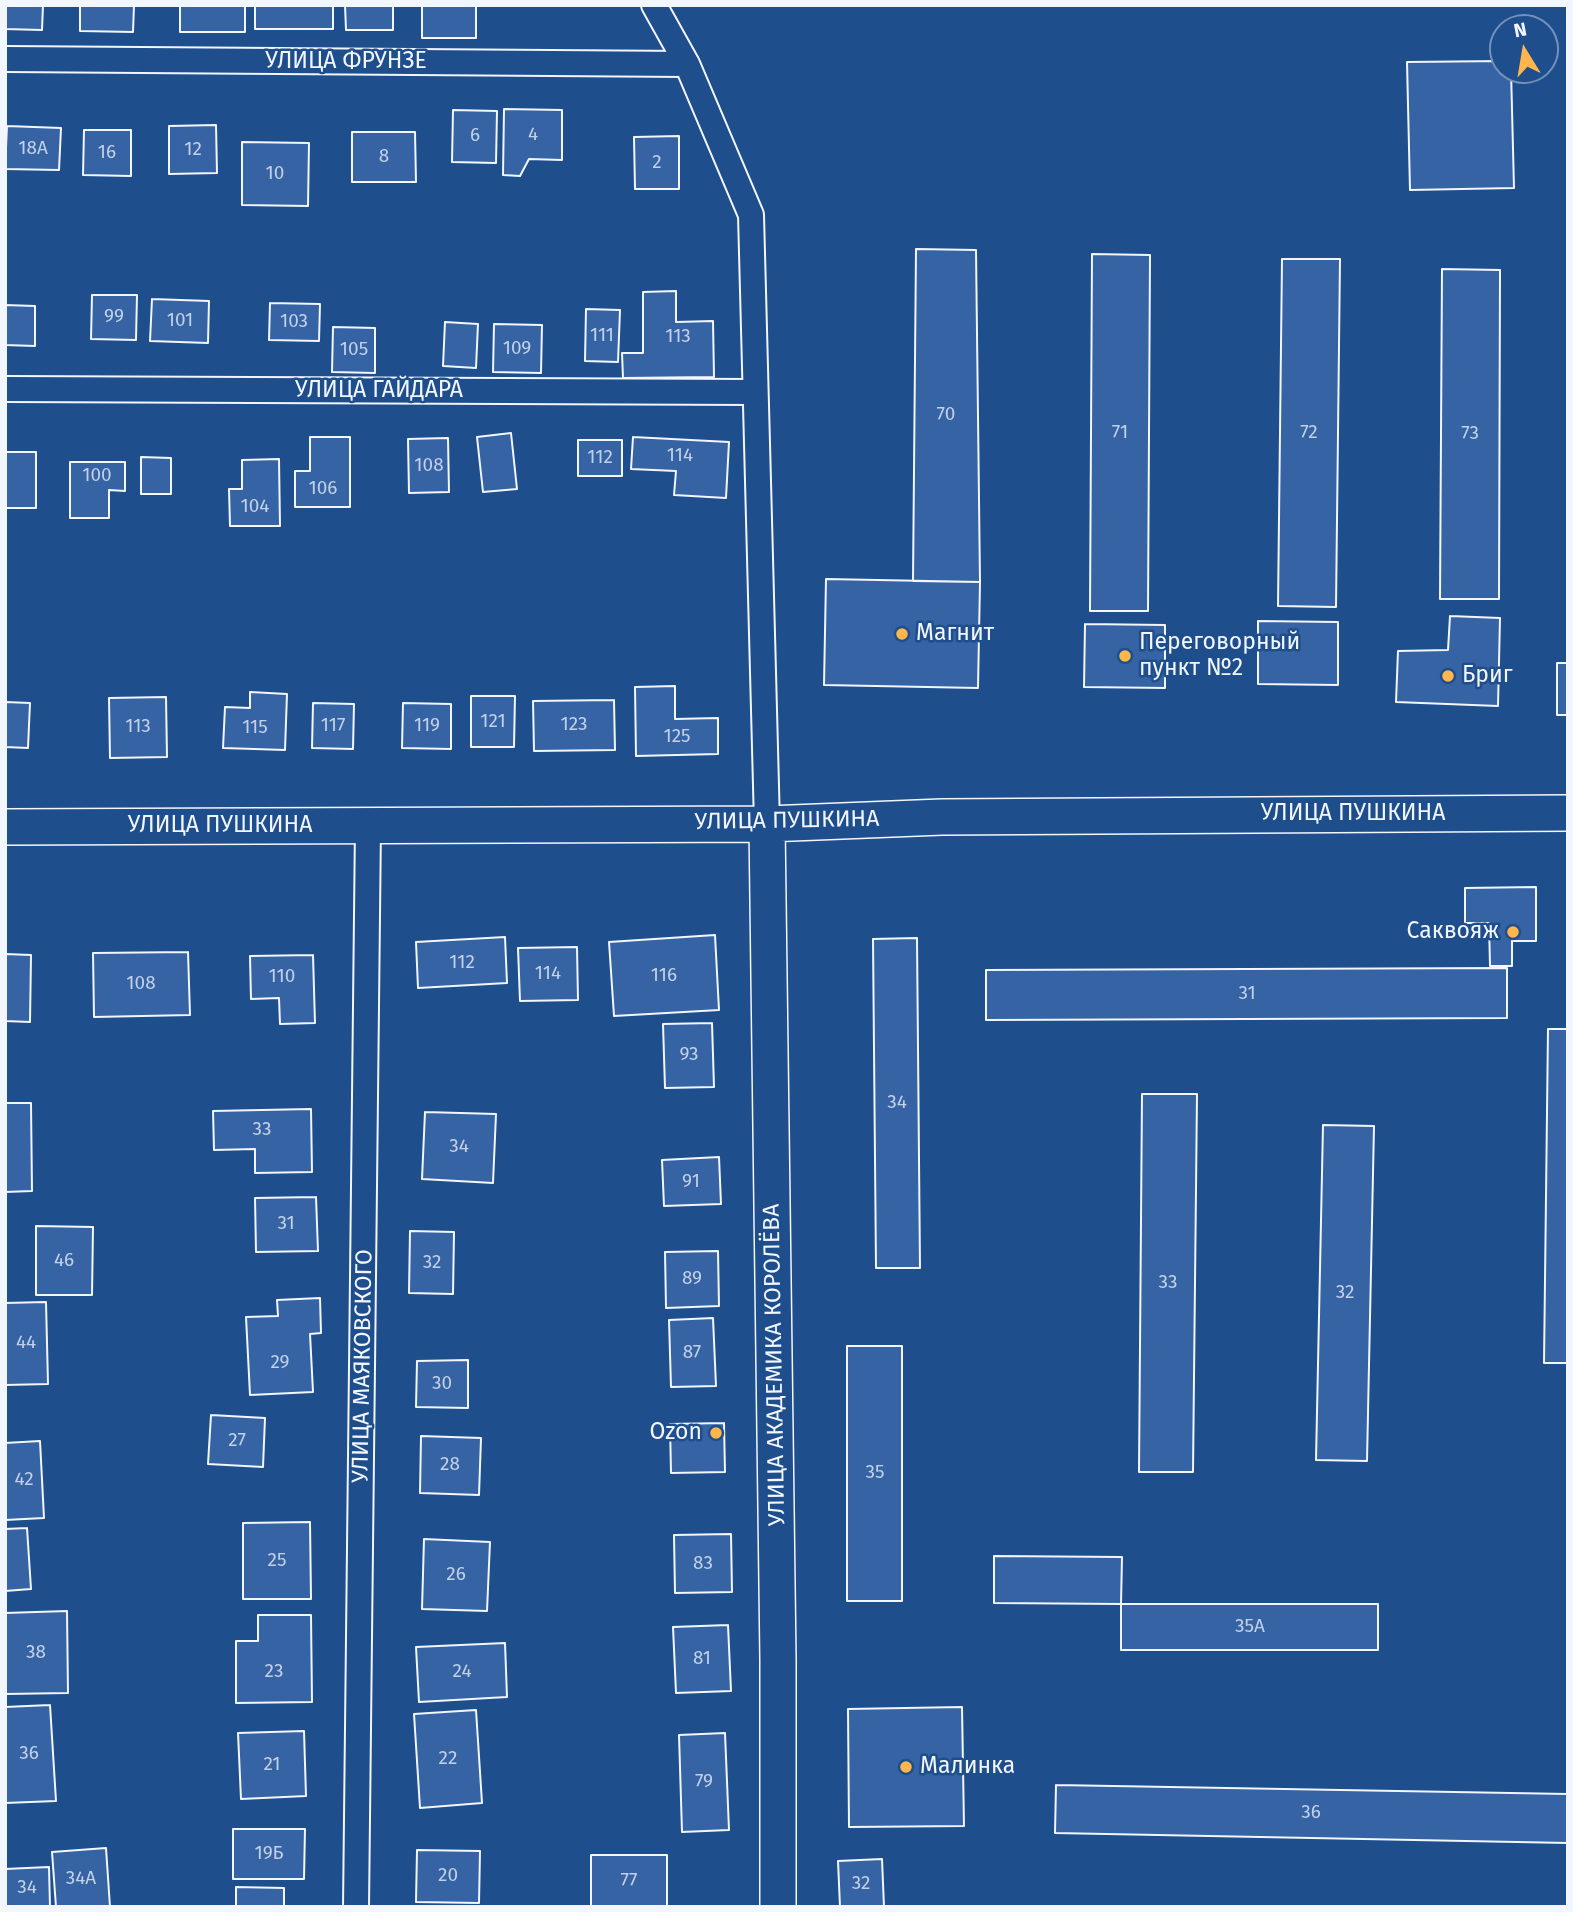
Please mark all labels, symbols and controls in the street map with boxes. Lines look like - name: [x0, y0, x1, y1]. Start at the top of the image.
- north arrow: [1489, 14, 1559, 84]
- text: N: [1512, 17, 1529, 42]
- street label: УЛИЦА ФРУНЗЕ: [265, 48, 427, 76]
- house number: 4: [528, 124, 538, 146]
- house number: 6: [470, 125, 480, 147]
- house number: 18А: [18, 138, 48, 160]
- house number: 12: [184, 139, 202, 161]
- house number: 16: [98, 142, 116, 164]
- house number: 8: [379, 146, 389, 168]
- house number: 2: [652, 152, 662, 174]
- house number: 10: [266, 163, 284, 185]
- house number: 99: [104, 306, 124, 328]
- house number: 101: [167, 310, 193, 332]
- house number: 103: [280, 311, 308, 333]
- house number: 111: [590, 325, 614, 347]
- house number: 113: [665, 326, 691, 348]
- house number: 109: [503, 338, 531, 360]
- house number: 105: [340, 339, 368, 361]
- street label: УЛИЦА ГАЙДАРА: [295, 377, 463, 405]
- house number: 70: [937, 404, 955, 426]
- house number: 71: [1112, 422, 1128, 444]
- house number: 72: [1300, 422, 1318, 444]
- house number: 73: [1461, 423, 1479, 445]
- house number: 114: [667, 445, 693, 467]
- house number: 112: [587, 447, 613, 469]
- house number: 108: [414, 455, 444, 477]
- house number: 100: [82, 465, 112, 487]
- house number: 106: [309, 478, 337, 500]
- house number: 104: [241, 496, 269, 518]
- place label: Магнит: [916, 620, 994, 648]
- marker: Магнит: [894, 626, 910, 642]
- place label: Переговорный пункт №2: [1139, 629, 1300, 683]
- marker: Переговорный пункт №2: [1117, 648, 1133, 664]
- place label: Бриг: [1462, 662, 1513, 690]
- marker: Бриг: [1440, 668, 1456, 684]
- house number: 121: [480, 711, 506, 733]
- house number: 123: [560, 714, 588, 736]
- house number: 117: [321, 715, 345, 737]
- house number: 119: [414, 715, 440, 737]
- house number: 113: [125, 716, 151, 738]
- house number: 115: [242, 717, 268, 739]
- house number: 125: [663, 726, 691, 748]
- street label: УЛИЦА ПУШКИНА: [1261, 800, 1445, 828]
- street label: УЛИЦА ПУШКИНА: [694, 806, 880, 836]
- street label: УЛИЦА ПУШКИНА: [128, 812, 312, 840]
- place label: Саквояж: [1407, 918, 1499, 946]
- marker: Саквояж: [1505, 924, 1521, 940]
- house number: 112: [449, 952, 475, 974]
- house number: 114: [535, 963, 561, 985]
- house number: 116: [651, 965, 677, 987]
- house number: 110: [269, 966, 295, 988]
- house number: 108: [126, 973, 156, 995]
- house number: 31: [1238, 983, 1256, 1005]
- house number: 93: [679, 1044, 699, 1066]
- house number: 34: [887, 1092, 907, 1114]
- house number: 33: [253, 1119, 271, 1141]
- house number: 34: [449, 1136, 469, 1158]
- house number: 91: [682, 1171, 700, 1193]
- street label: УЛИЦА АКАДЕМИКА КОРОЛЁВА: [758, 1204, 792, 1526]
- house number: 31: [277, 1213, 295, 1235]
- street label: УЛИЦА МАЯКОВСКОГО: [347, 1249, 379, 1483]
- house number: 46: [54, 1250, 74, 1272]
- house number: 32: [423, 1252, 441, 1274]
- house number: 89: [682, 1268, 702, 1290]
- house number: 33: [1159, 1272, 1177, 1294]
- house number: 32: [1336, 1282, 1354, 1304]
- house number: 44: [16, 1332, 36, 1354]
- house number: 87: [683, 1342, 701, 1364]
- house number: 29: [270, 1352, 290, 1374]
- house number: 30: [432, 1373, 452, 1395]
- place label: Ozon: [650, 1419, 702, 1447]
- marker: Ozon: [708, 1425, 724, 1441]
- house number: 27: [228, 1430, 246, 1452]
- house number: 28: [440, 1454, 460, 1476]
- house number: 35: [866, 1462, 884, 1484]
- house number: 42: [14, 1469, 34, 1491]
- house number: 25: [268, 1550, 286, 1572]
- house number: 83: [693, 1553, 713, 1575]
- house number: 26: [446, 1564, 466, 1586]
- house number: 35А: [1235, 1616, 1265, 1638]
- house number: 38: [26, 1642, 46, 1664]
- house number: 81: [693, 1648, 711, 1670]
- house number: 23: [265, 1661, 283, 1683]
- house number: 24: [453, 1661, 471, 1683]
- house number: 36: [19, 1743, 39, 1765]
- house number: 22: [439, 1748, 457, 1770]
- place label: Малинка: [920, 1753, 1015, 1781]
- house number: 21: [263, 1754, 281, 1776]
- marker: Малинка: [898, 1759, 914, 1775]
- house number: 79: [695, 1771, 713, 1793]
- house number: 36: [1301, 1802, 1321, 1824]
- house number: 19Б: [254, 1843, 284, 1865]
- house number: 20: [438, 1865, 458, 1887]
- house number: 34А: [66, 1868, 96, 1890]
- house number: 77: [621, 1870, 637, 1892]
- house number: 32: [852, 1873, 870, 1895]
- house number: 34: [17, 1877, 37, 1899]

